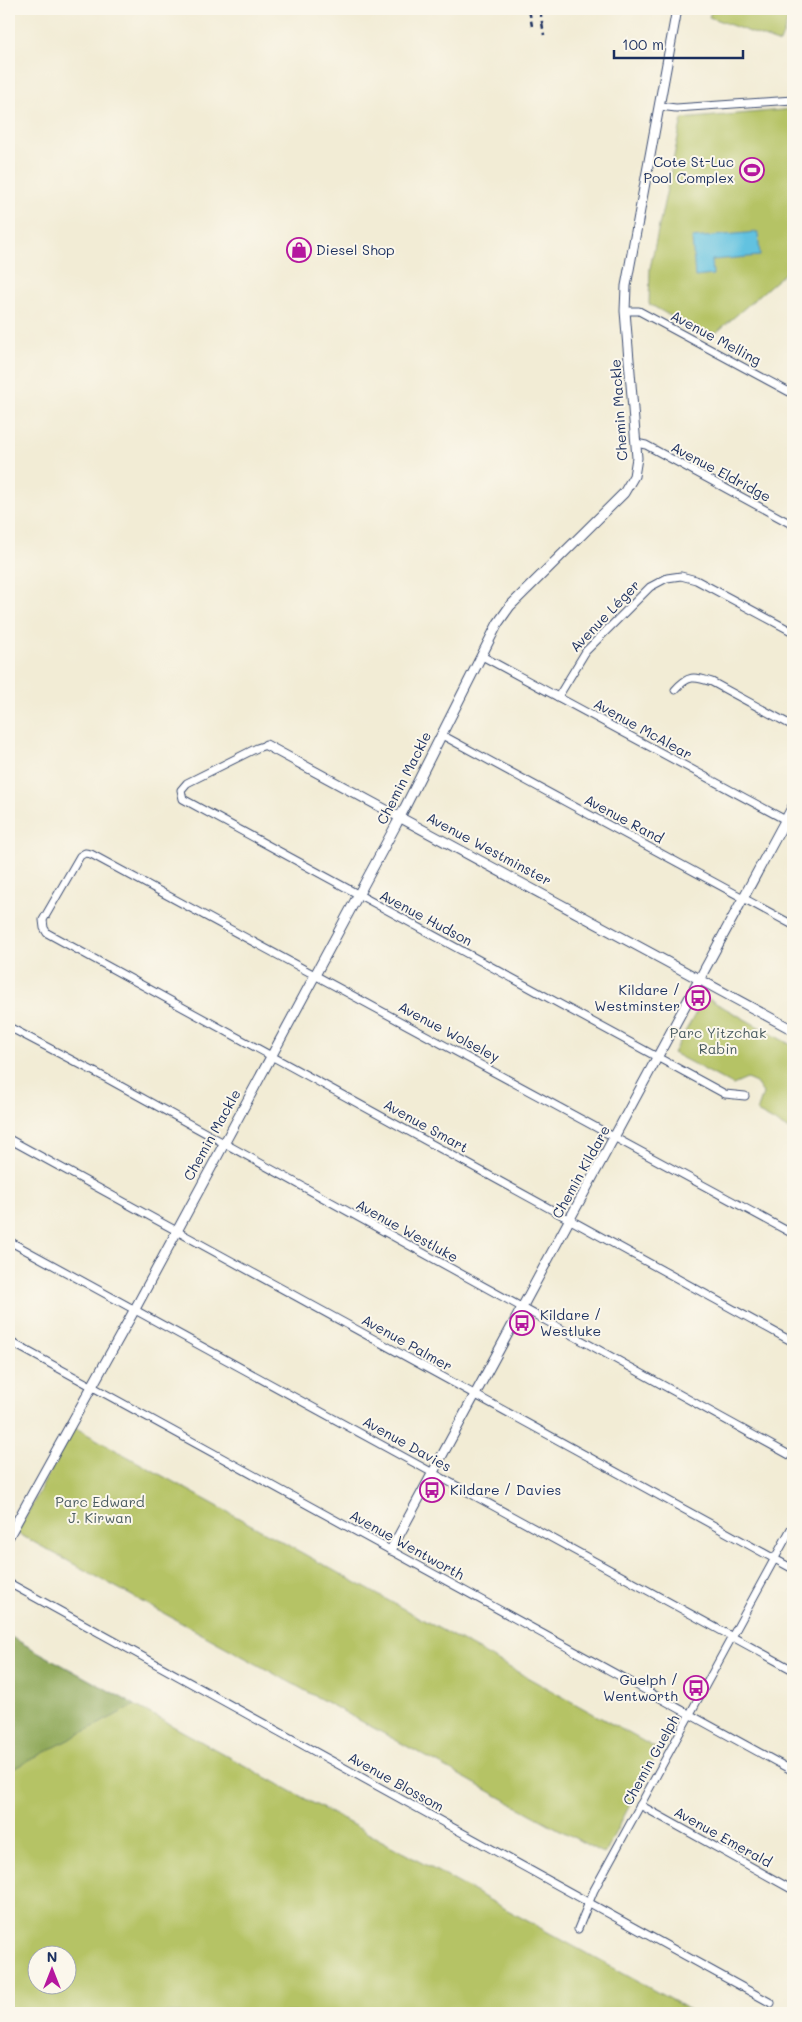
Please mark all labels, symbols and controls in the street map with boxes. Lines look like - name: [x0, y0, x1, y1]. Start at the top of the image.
- scale bar: [614, 28, 743, 60]
- text: 100 m: [622, 34, 664, 54]
- place label: Cote St-Luc Pool Complex: [643, 152, 734, 187]
- sports icon: Cote St-Luc Pool Complex: [739, 157, 765, 183]
- shop icon: Diesel Shop: [286, 237, 312, 263]
- place label: Diesel Shop: [316, 240, 395, 259]
- street label: Avenue Melling: [668, 306, 765, 369]
- street label: Chemin Mackle: [605, 359, 632, 462]
- street label: Avenue Eldridge: [668, 437, 774, 506]
- street label: Avenue Léger: [565, 576, 644, 656]
- street label: Avenue McAlear: [591, 694, 696, 764]
- street label: Chemin Mackle: [372, 728, 435, 828]
- street label: Avenue Rand: [581, 790, 667, 847]
- street label: Avenue Westminster: [424, 808, 555, 890]
- street label: Avenue Hudson: [377, 885, 476, 950]
- place label: Kildare / Westminster: [594, 980, 680, 1015]
- bus stop icon: Kildare / Westminster: [685, 985, 711, 1011]
- street label: Avenue Wolseley: [395, 997, 503, 1066]
- park label: Parc Yitzchak Rabin: [670, 1023, 766, 1058]
- street label: Chemin Mackle: [179, 1086, 245, 1184]
- street label: Avenue Smart: [381, 1094, 472, 1157]
- street label: Chemin Kildare: [547, 1122, 614, 1222]
- street label: Avenue Westluke: [353, 1195, 462, 1267]
- place label: Kildare / Westluke: [540, 1305, 601, 1340]
- street label: Avenue Palmer: [359, 1310, 456, 1375]
- bus stop icon: Kildare / Westluke: [509, 1310, 535, 1336]
- street label: Avenue Davies: [360, 1411, 455, 1476]
- bus stop icon: Kildare / Davies: [419, 1477, 445, 1503]
- place label: Kildare / Davies: [450, 1480, 561, 1499]
- park label: Parc Edward J. Kirwan: [55, 1492, 145, 1527]
- street label: Avenue Wentworth: [347, 1505, 468, 1584]
- place label: Guelph / Wentworth: [603, 1670, 678, 1705]
- bus stop icon: Guelph / Wentworth: [683, 1675, 709, 1701]
- street label: Chemin Guelph: [618, 1711, 683, 1809]
- street label: Avenue Blossom: [345, 1747, 447, 1816]
- street label: Avenue Emerald: [671, 1802, 776, 1871]
- north arrow: [28, 1944, 78, 1994]
- text: N: [47, 1947, 57, 1966]

